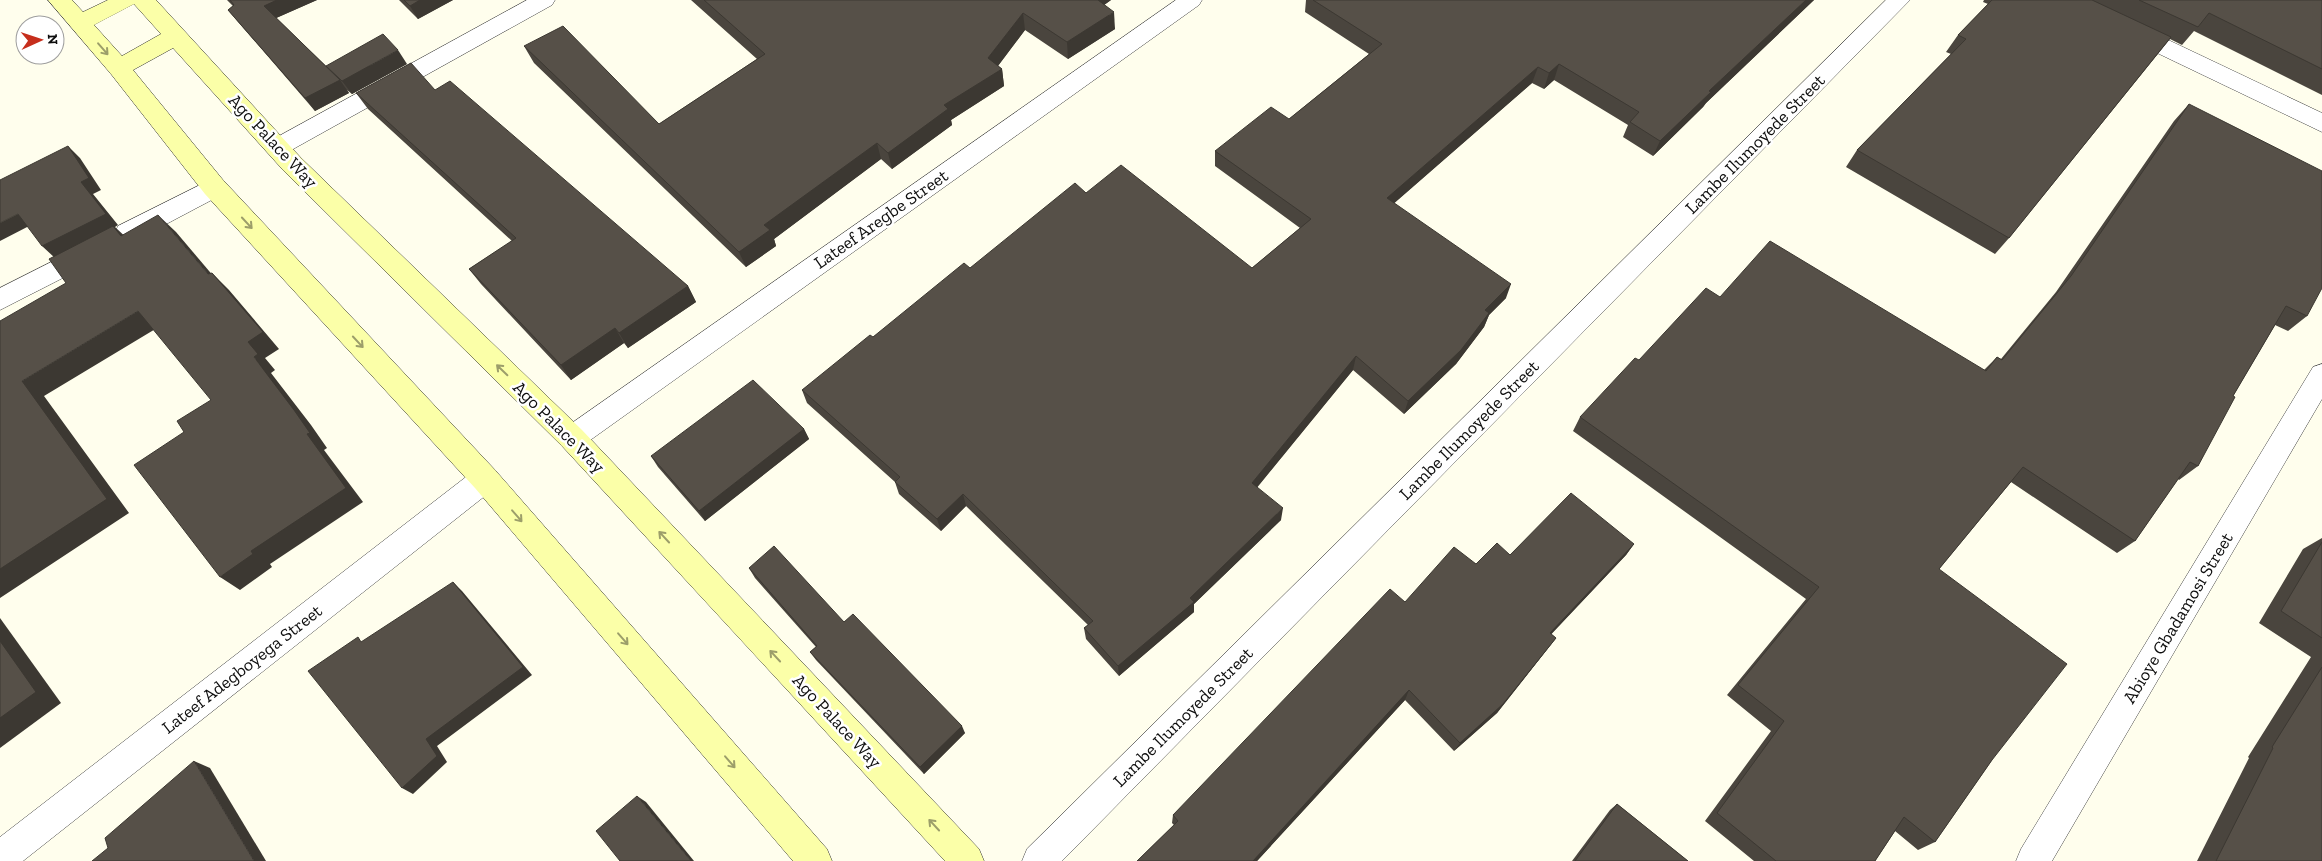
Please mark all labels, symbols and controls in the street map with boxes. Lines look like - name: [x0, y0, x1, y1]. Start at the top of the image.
- north arrow: [15, 15, 65, 65]
- text: N: [44, 34, 61, 45]
- one-way arrow: [97, 43, 109, 56]
- street label: Lambe Ilumoyede Street: [1681, 69, 1830, 218]
- street label: Ago Palace Way: [224, 89, 323, 193]
- street label: Lateef Aregbe Street: [810, 164, 952, 273]
- one-way arrow: [241, 217, 253, 229]
- one-way arrow: [352, 336, 364, 348]
- street label: Lambe Ilumoyede Street: [1395, 355, 1544, 504]
- one-way arrow: [496, 364, 509, 376]
- street label: Ago Palace Way: [509, 377, 610, 478]
- one-way arrow: [511, 510, 523, 523]
- street label: Abioye Gbadamosi Street: [2118, 528, 2238, 707]
- one-way arrow: [658, 531, 670, 543]
- street label: Lateef Adegboyega Street: [158, 599, 327, 738]
- one-way arrow: [618, 633, 629, 646]
- street label: Lambe Ilumoyede Street: [1109, 642, 1258, 791]
- one-way arrow: [769, 649, 781, 662]
- street label: Ago Palace Way: [788, 669, 887, 773]
- one-way arrow: [724, 756, 735, 769]
- one-way arrow: [928, 819, 940, 832]

